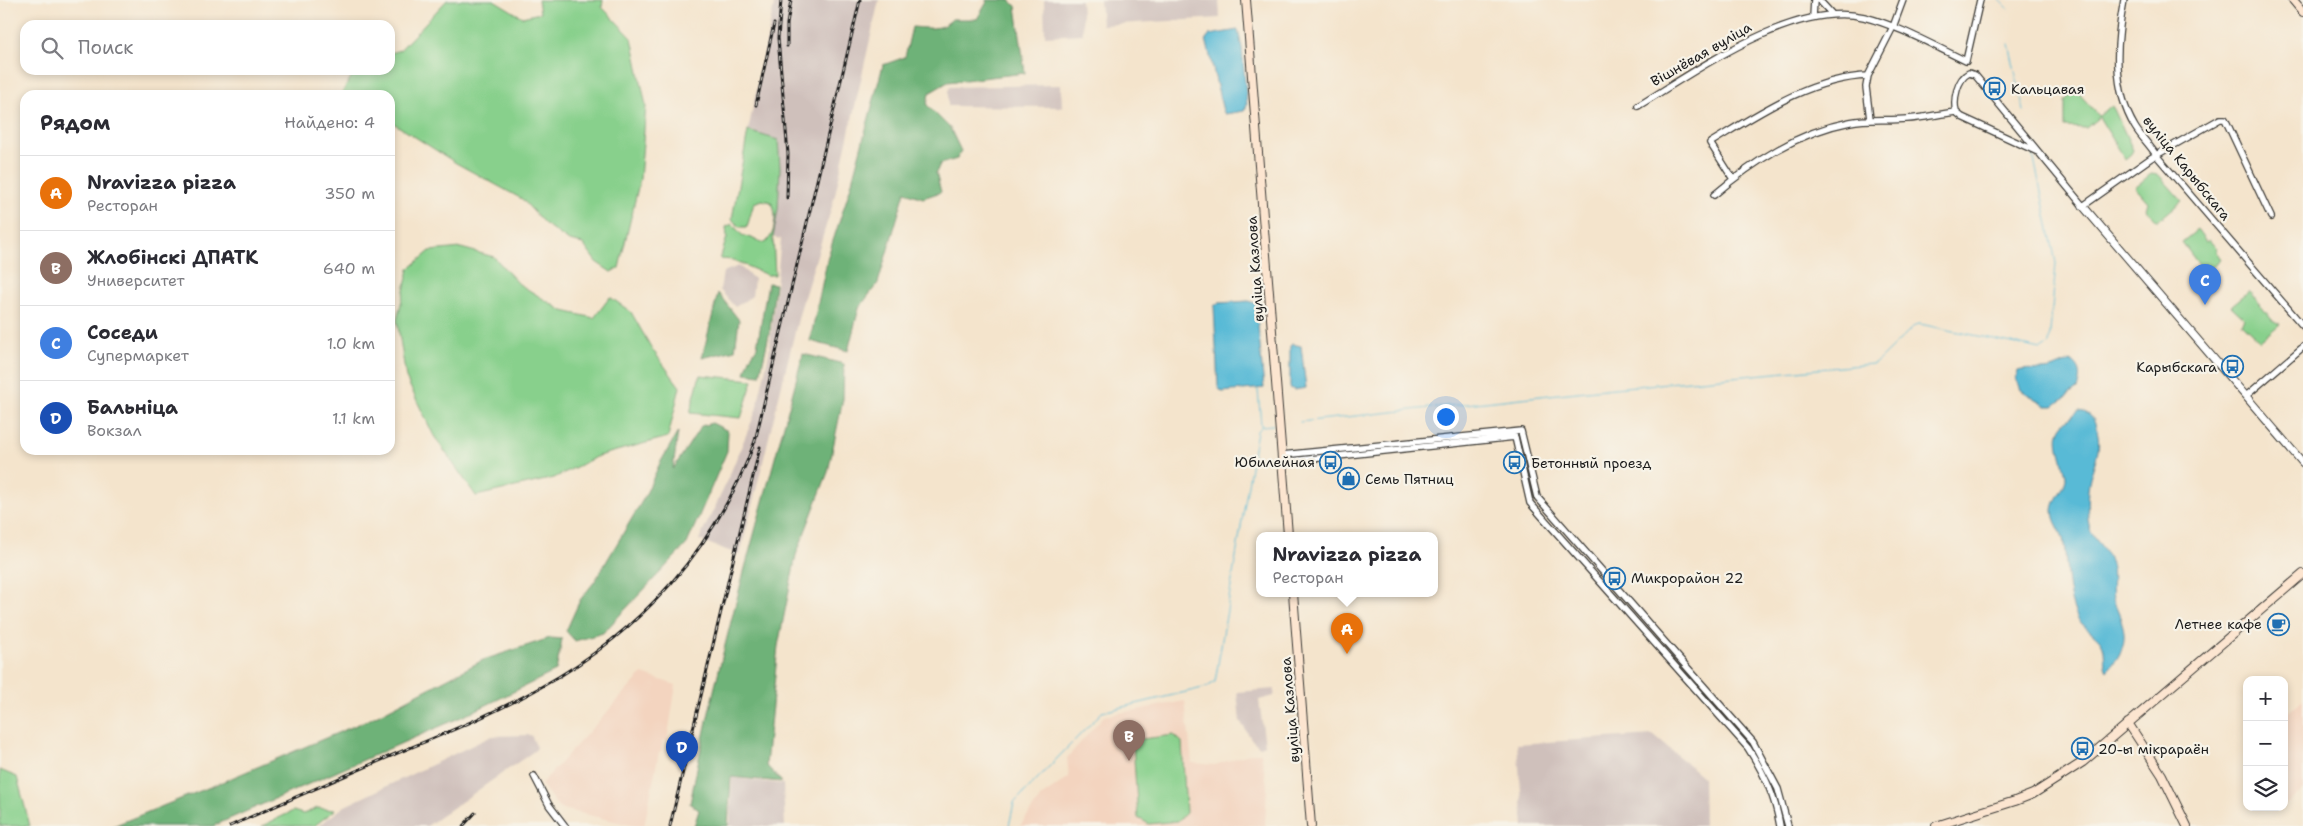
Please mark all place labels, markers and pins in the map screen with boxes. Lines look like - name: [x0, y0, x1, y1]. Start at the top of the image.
- bus stop icon: Кальцавая: [1983, 77, 2007, 101]
- place label: Кальцавая: [2011, 80, 2085, 98]
- pin: C: [2189, 264, 2221, 305]
- bus stop icon: Карыбскага: [2221, 355, 2245, 379]
- place label: Карыбскага: [2136, 358, 2217, 376]
- bus stop icon: Юбилейная: [1319, 450, 1343, 474]
- bus stop icon: Бетонный проезд: [1503, 451, 1527, 475]
- place label: Юбилейная: [1235, 453, 1315, 471]
- place label: Бетонный проезд: [1531, 454, 1651, 472]
- shop icon: Семь Пятниц: [1337, 467, 1361, 491]
- place label: Семь Пятниц: [1365, 470, 1454, 488]
- bus stop icon: Микрорайон 22: [1603, 566, 1627, 590]
- place label: Микрорайон 22: [1631, 569, 1744, 587]
- cafe icon: Летнее кафе: [2266, 612, 2290, 636]
- pin: A: [1331, 613, 1363, 654]
- place label: Летнее кафе: [2175, 615, 2262, 633]
- pin: B: [1113, 720, 1145, 761]
- pin: D: [666, 731, 698, 772]
- bus stop icon: 20-ы мікрараён: [2070, 737, 2094, 761]
- place label: 20-ы мікрараён: [2098, 740, 2209, 758]

